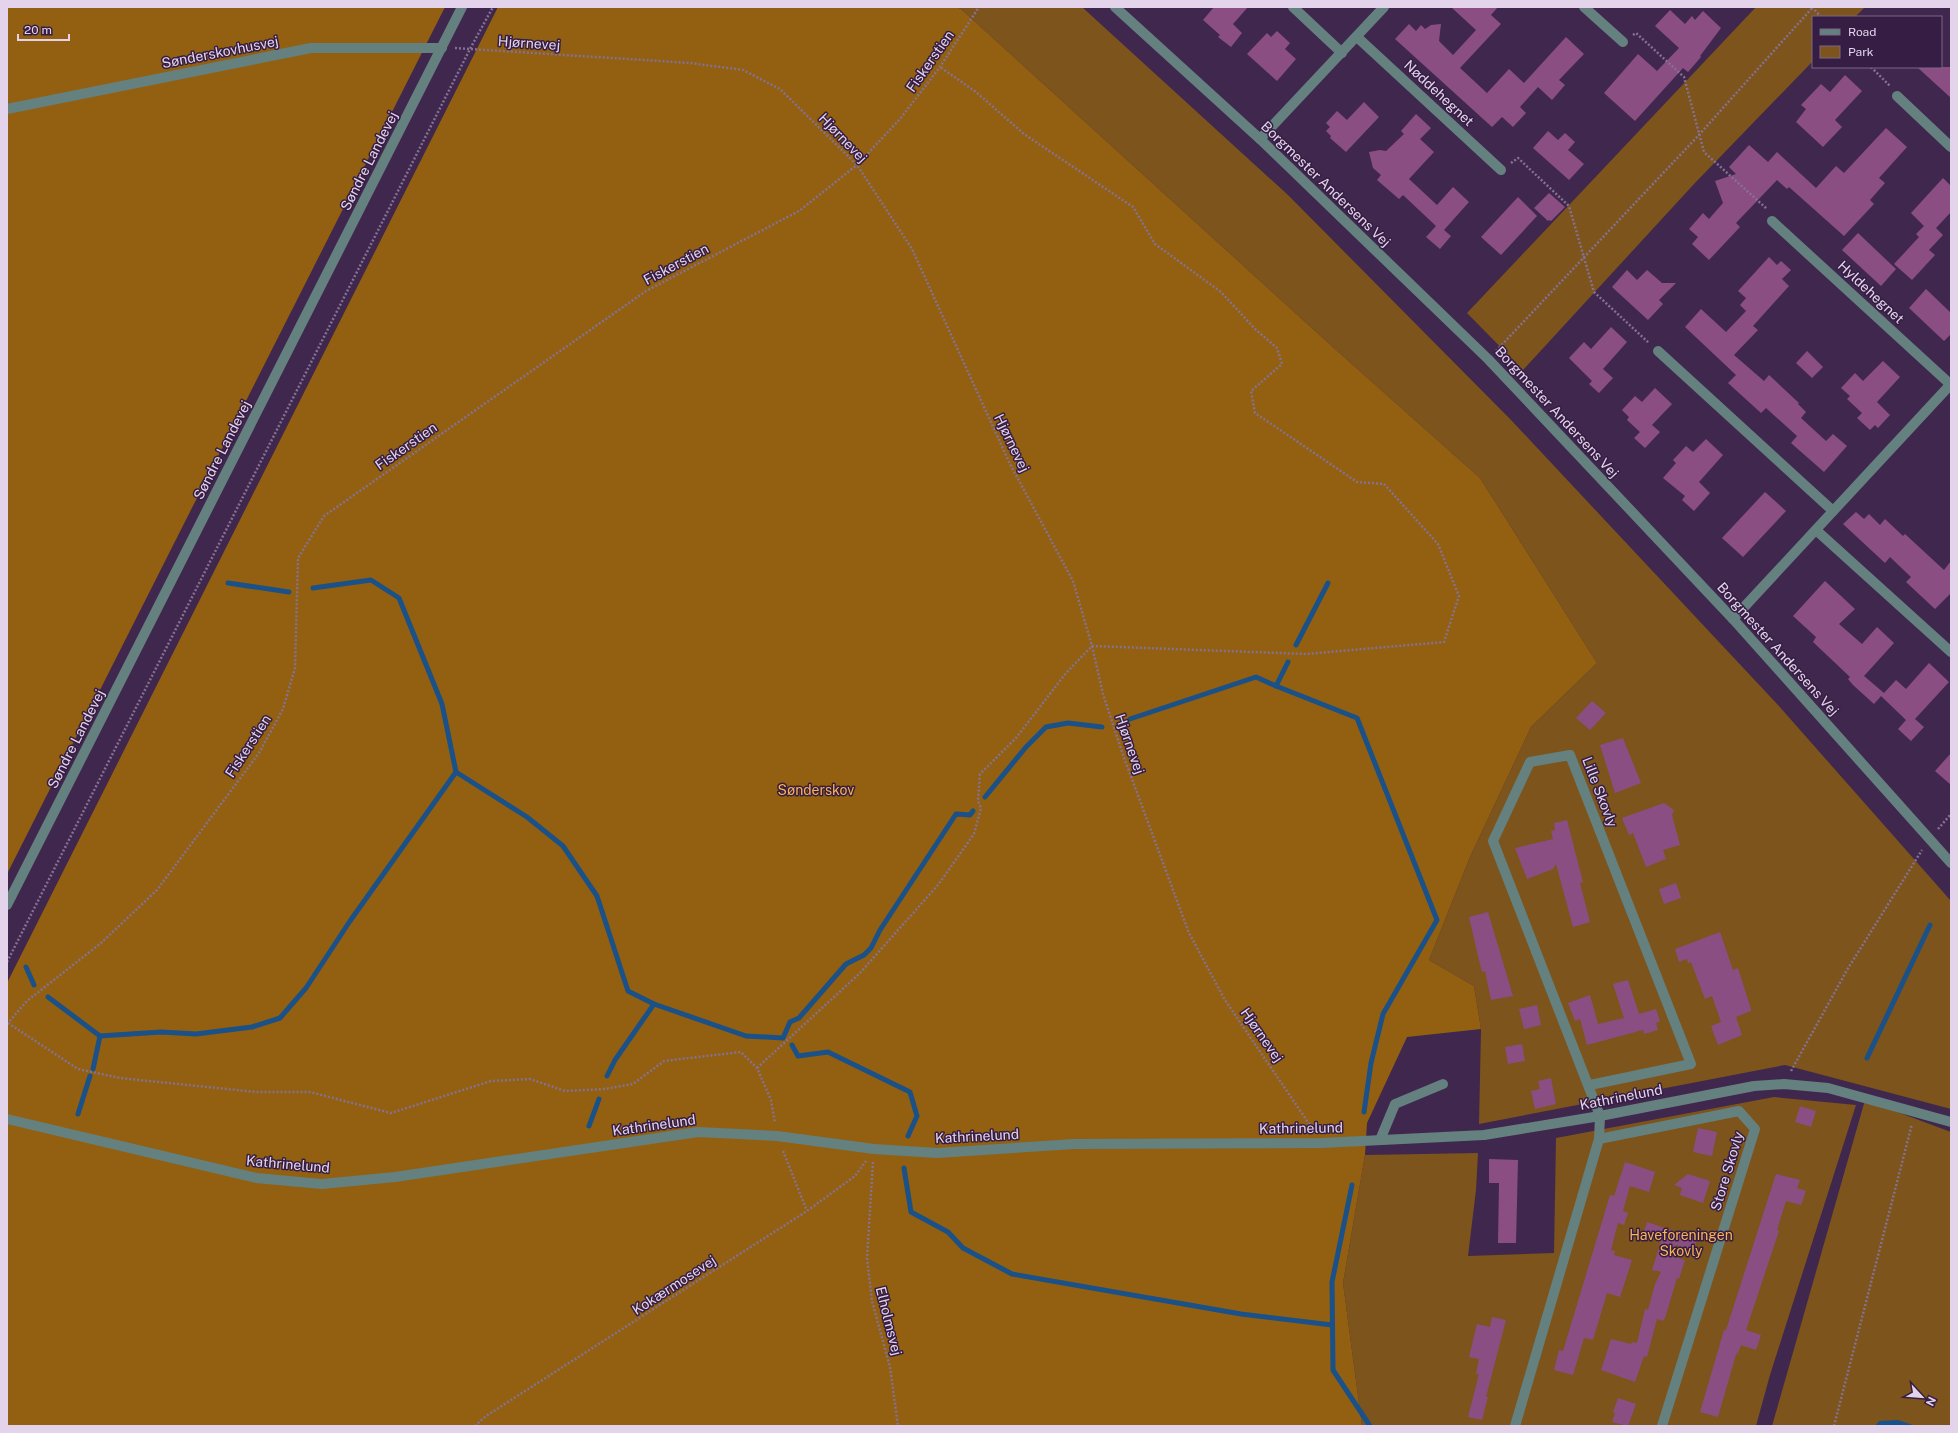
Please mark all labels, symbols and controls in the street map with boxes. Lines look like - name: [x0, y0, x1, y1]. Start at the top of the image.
- scale bar: [18, 16, 69, 42]
- legend: [1812, 16, 1942, 68]
- text: 20 m: [24, 23, 52, 37]
- text: Road: [1848, 25, 1876, 39]
- street label: Fiskerstien: [903, 27, 957, 95]
- street label: Sønderskovhusvej: [160, 33, 280, 71]
- street label: Hjørnevej: [497, 33, 561, 53]
- text: Park: [1848, 45, 1874, 59]
- street label: Nøddehegnet: [1401, 57, 1477, 129]
- street label: Søndre Landevej: [337, 109, 401, 213]
- street label: Hjørnevej: [816, 110, 870, 166]
- street label: Borgmester Andersens Vej: [1258, 118, 1394, 250]
- street label: Fiskerstien: [641, 240, 711, 288]
- street label: Hyldehegnet: [1835, 257, 1907, 327]
- street label: Borgmester Andersens Vej: [1492, 343, 1622, 481]
- street label: Søndre Landevej: [190, 398, 254, 502]
- street label: Hjørnevej: [991, 411, 1033, 475]
- street label: Fiskerstien: [372, 419, 440, 473]
- street label: Borgmester Andersens Vej: [1714, 579, 1842, 719]
- street label: Søndre Landevej: [44, 687, 108, 791]
- street label: Fiskerstien: [222, 712, 274, 780]
- street label: Hjørnevej: [1112, 712, 1148, 776]
- street label: Lille Skovly: [1579, 755, 1621, 830]
- park label: Sønderskov: [778, 782, 854, 798]
- street label: Hjørnevej: [1238, 1005, 1286, 1065]
- street label: Kathrinelund: [1578, 1081, 1664, 1113]
- street label: Kathrinelund: [611, 1111, 697, 1139]
- street label: Kathrinelund: [1259, 1119, 1343, 1137]
- street label: Kathrinelund: [935, 1126, 1019, 1146]
- street label: Store Skovly: [1707, 1129, 1747, 1213]
- street label: Kathrinelund: [245, 1152, 331, 1176]
- park label: Haveforeningen Skovly: [1629, 1227, 1733, 1259]
- street label: Kokærmosevej: [629, 1252, 719, 1318]
- street label: Elholmsvej: [873, 1285, 905, 1357]
- north arrow: [1902, 1377, 1942, 1417]
- text: N: [1924, 1395, 1938, 1408]

